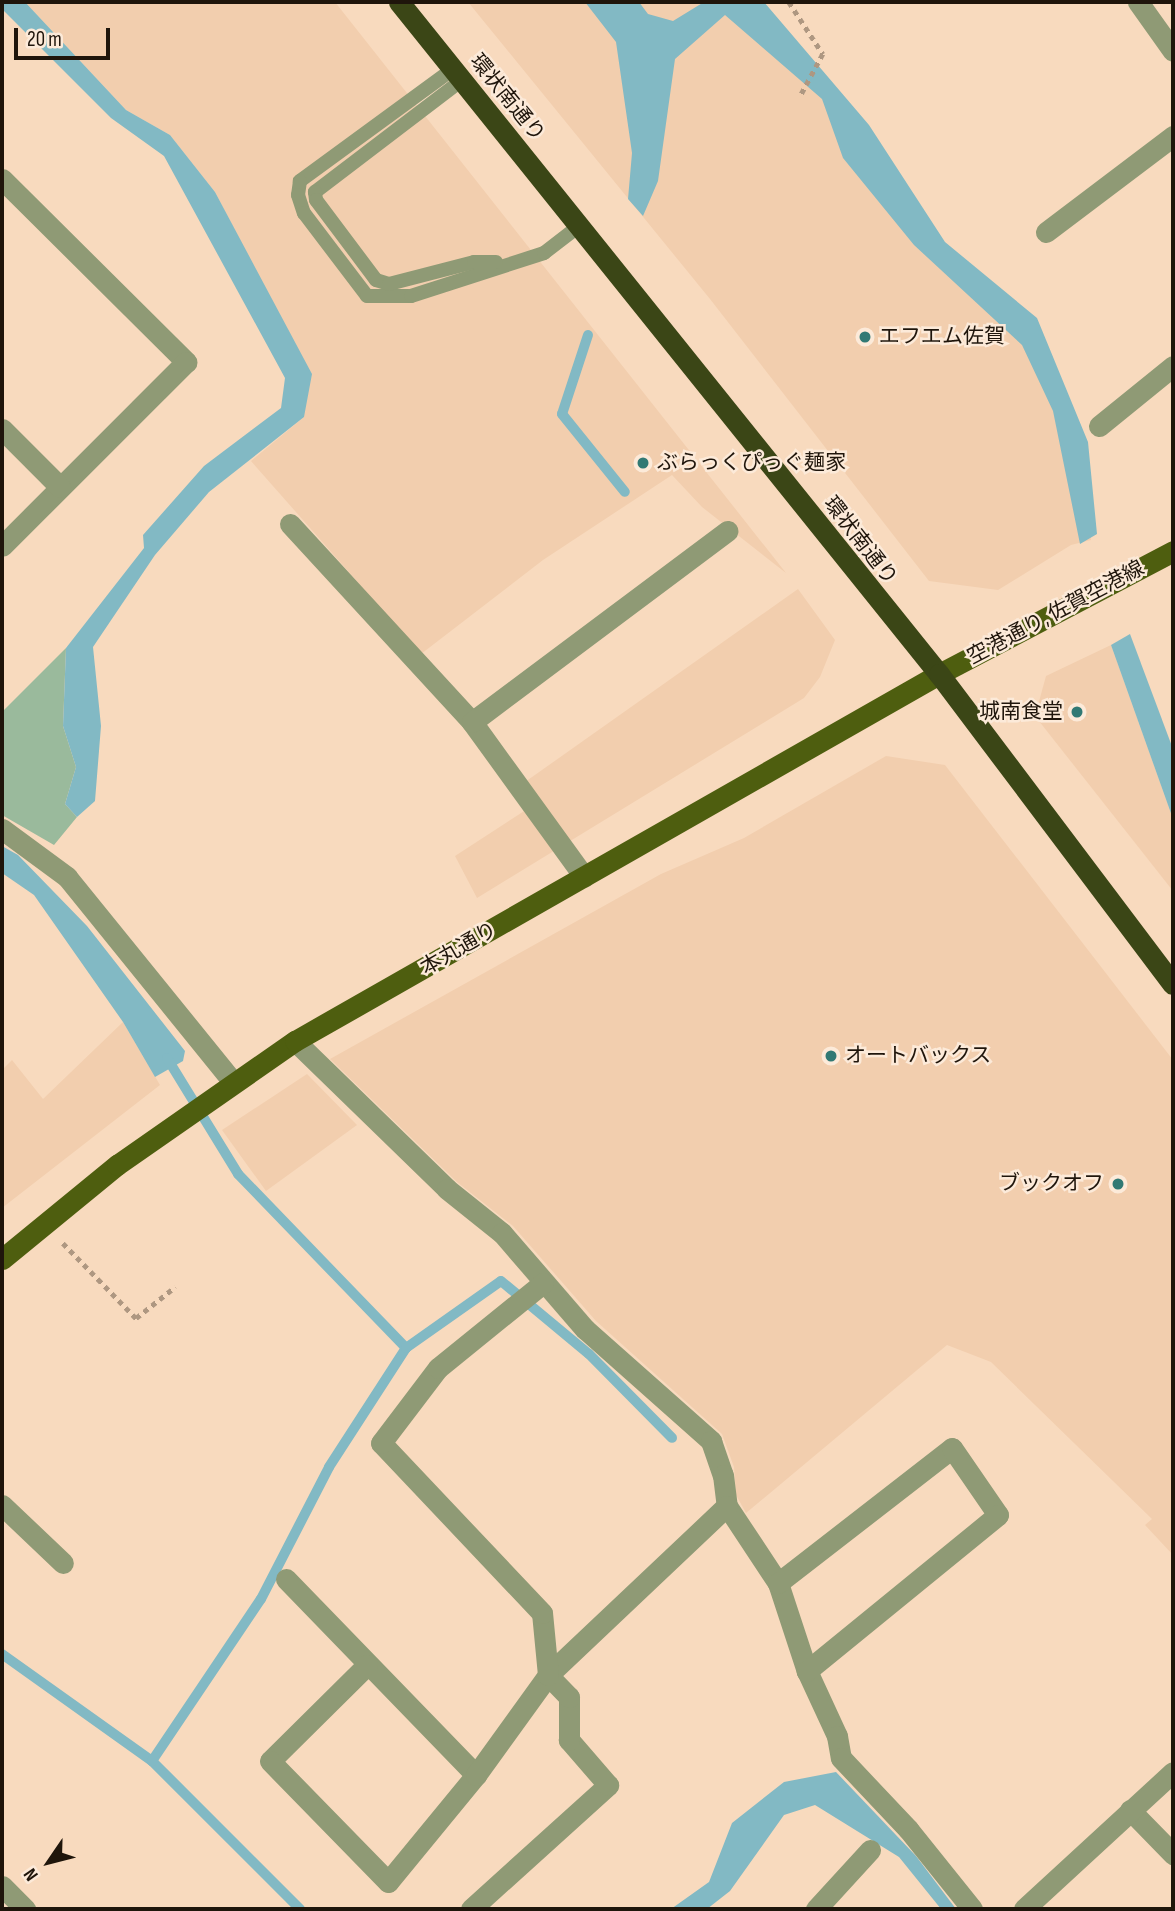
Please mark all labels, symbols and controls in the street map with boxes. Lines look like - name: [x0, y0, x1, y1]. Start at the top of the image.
- scale bar: [18, 14, 114, 58]
- text: 20 m: [27, 27, 62, 52]
- street label: 環状南通り: [464, 49, 550, 147]
- place label: エフエム佐賀: [879, 324, 1005, 350]
- marker: エフエム佐賀: [857, 329, 873, 345]
- place label: ぶらっくぴっぐ麺家: [657, 450, 846, 476]
- marker: ぶらっくぴっぐ麺家: [635, 455, 651, 471]
- street label: 環状南通り: [818, 492, 902, 590]
- street label: 空港通り, 佐賀空港線: [963, 556, 1149, 670]
- place label: 城南食堂: [979, 699, 1063, 725]
- marker: 城南食堂: [1069, 704, 1085, 720]
- street label: 本丸通り: [416, 917, 502, 981]
- place label: オートバックス: [845, 1043, 992, 1069]
- marker: オートバックス: [823, 1048, 839, 1064]
- place label: ブックオフ: [999, 1171, 1104, 1197]
- marker: ブックオフ: [1110, 1176, 1126, 1192]
- north arrow: [14, 1827, 84, 1897]
- text: N: [19, 1864, 44, 1885]

